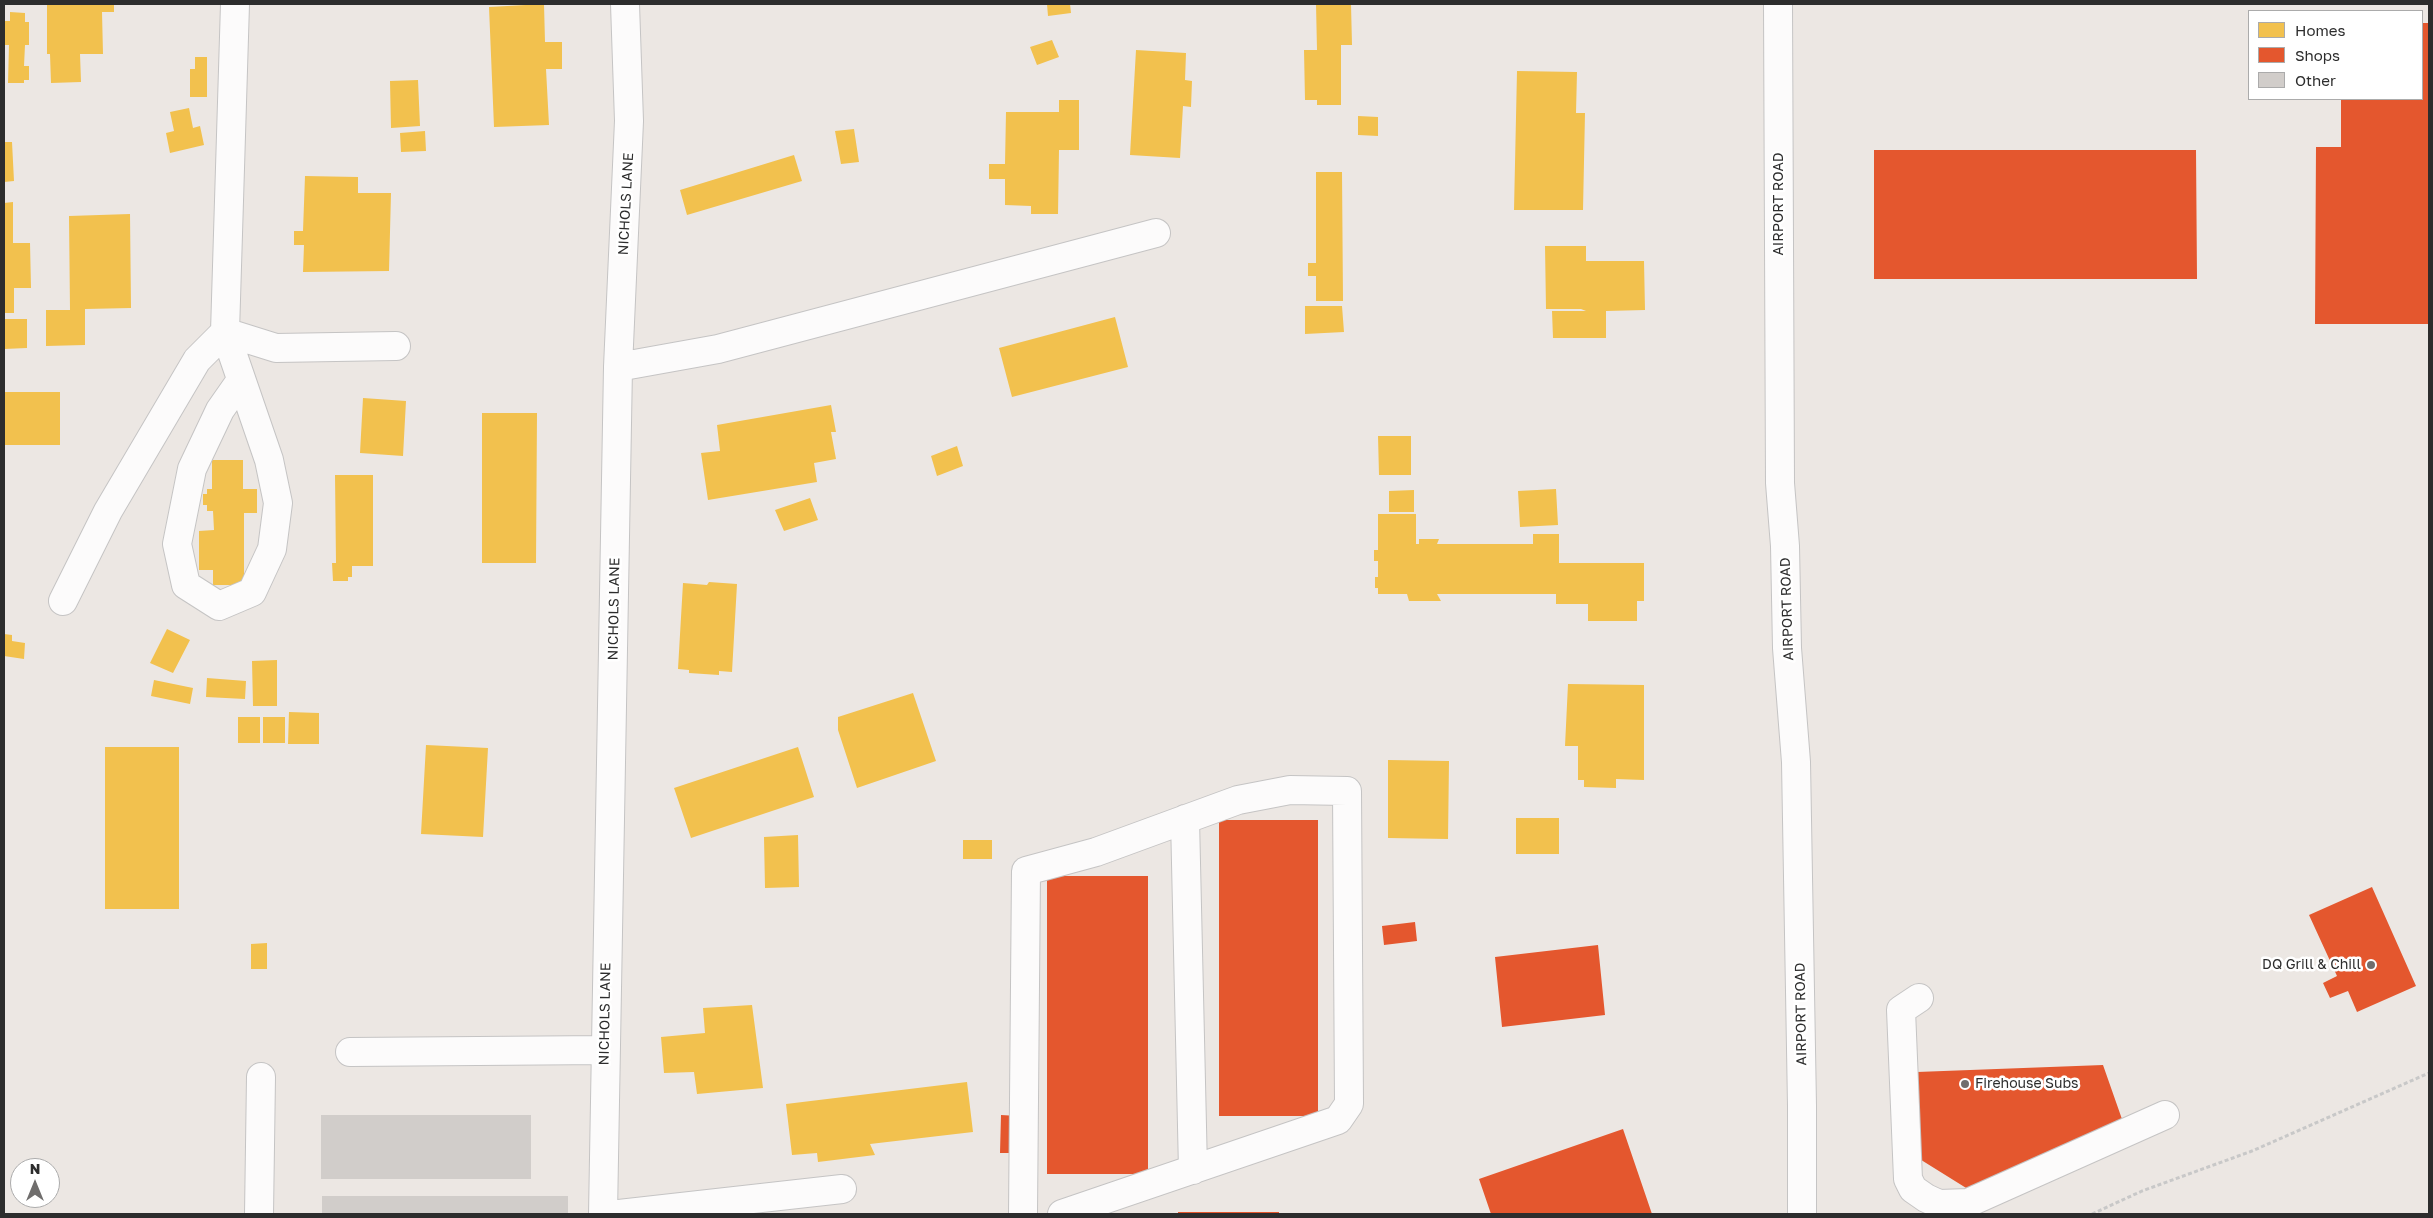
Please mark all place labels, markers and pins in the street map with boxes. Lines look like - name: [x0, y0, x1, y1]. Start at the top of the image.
- place label: DQ Grill & Chill: [2262, 957, 2361, 973]
- marker: DQ Grill & Chill: [2365, 959, 2377, 971]
- place label: Firehouse Subs: [1975, 1076, 2079, 1092]
- marker: Firehouse Subs: [1959, 1078, 1971, 1090]

